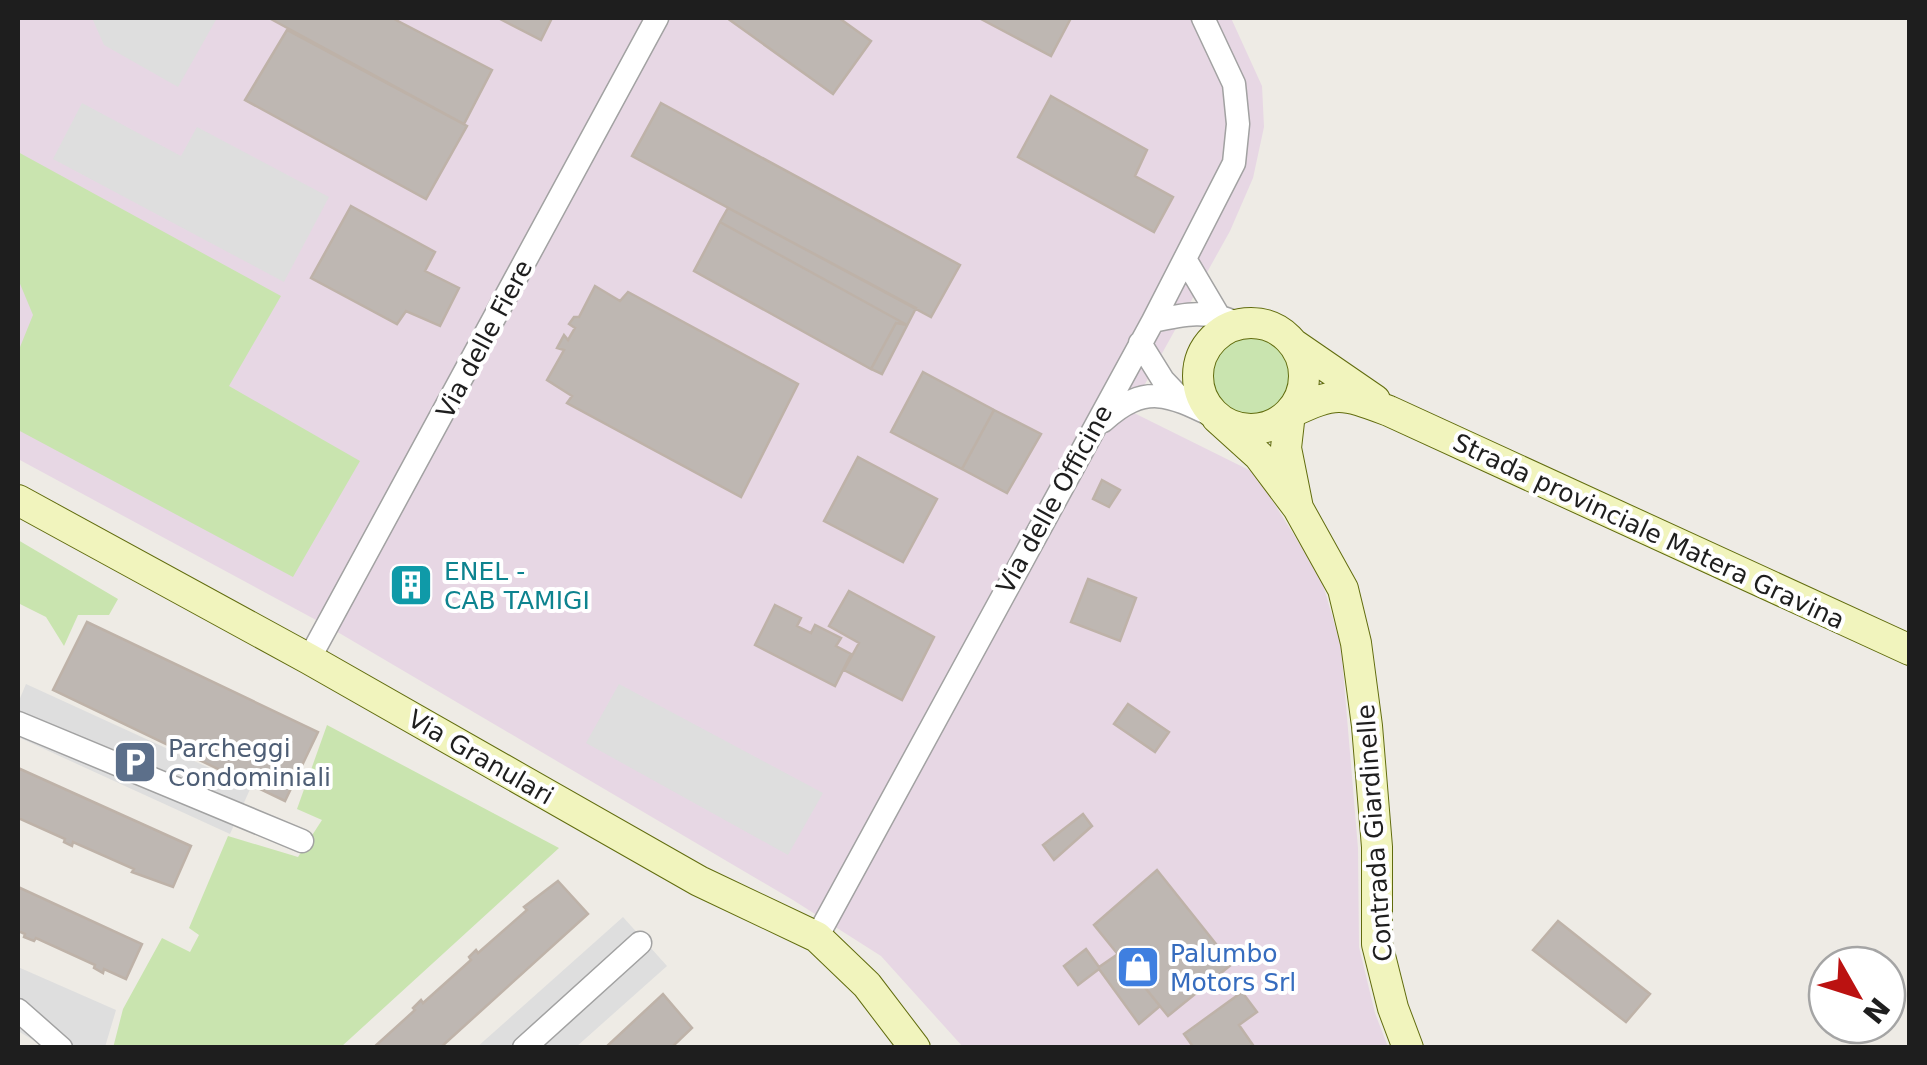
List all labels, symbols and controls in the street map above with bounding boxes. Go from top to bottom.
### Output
street label: Via delle Fiere [431,255,538,423]
street label: Via delle Officine [991,400,1118,599]
street label: Strada provinciale Matera Gravina [1448,428,1849,635]
place label: ENEL - CAB TAMIGI [444,557,590,615]
building icon: ENEL - CAB TAMIGI [388,562,434,608]
street label: Contrada Giardinelle [1351,703,1398,963]
street label: Via Granulari [403,704,559,811]
place label: Parcheggi Condominiali [168,734,331,792]
parking icon: Parcheggi Condominiali [112,739,158,785]
place label: Palumbo Motors Srl [1170,939,1296,997]
shop icon: Palumbo Motors Srl [1115,944,1161,990]
north arrow [1807,945,1907,1045]
text: N [1856,991,1896,1030]

